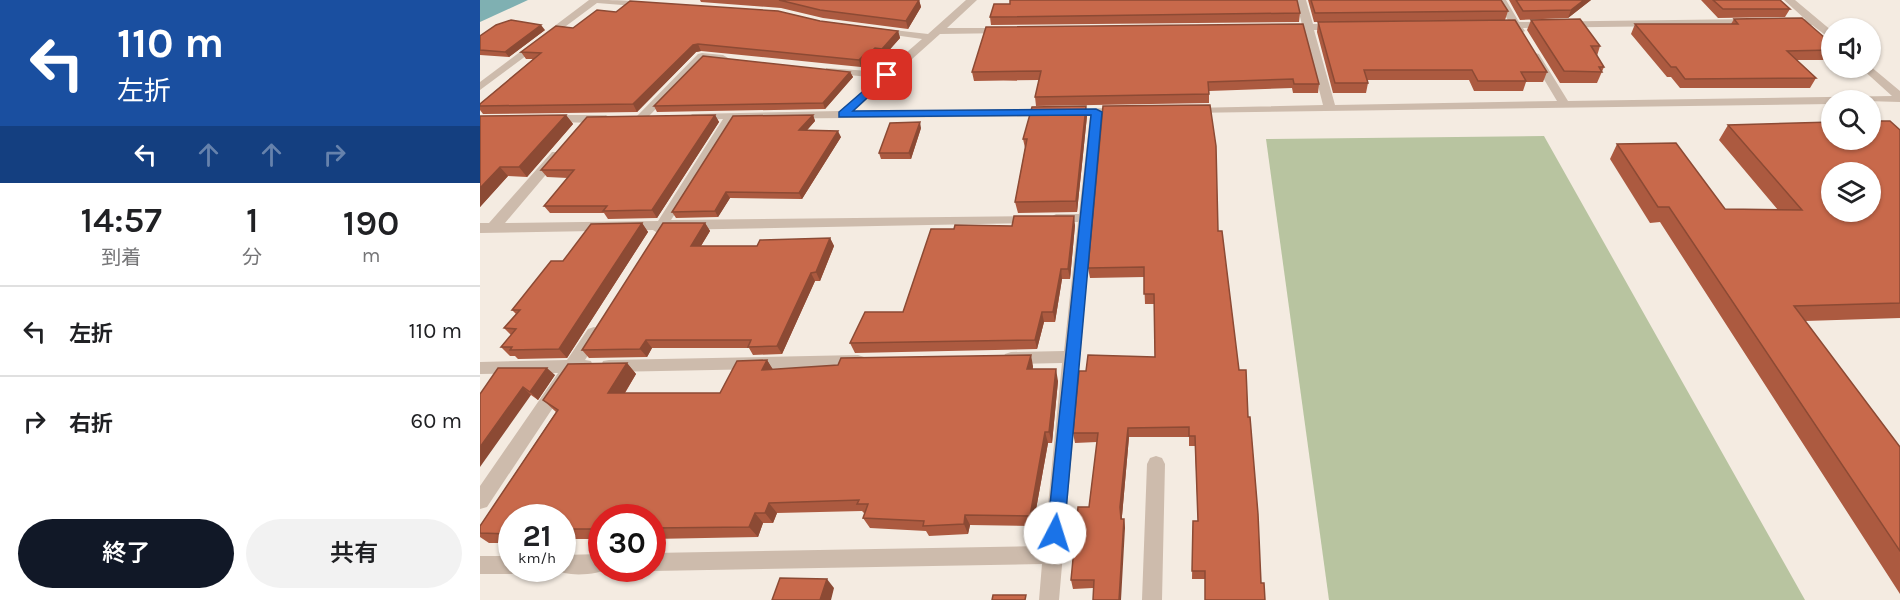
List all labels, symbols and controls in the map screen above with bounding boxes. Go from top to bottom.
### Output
text: 110 m [117,18,224,68]
map controls [1821,18,1881,222]
button: sound [1821,18,1881,78]
icon: left [18,24,96,102]
pin [861,49,912,100]
icon: arrive [870,58,903,91]
text: 左折 [117,75,171,107]
button: search [1821,90,1881,150]
icon: left [129,138,162,171]
icon: ahead [192,138,225,171]
icon: ahead [255,138,288,171]
icon: right [318,138,351,171]
button: layers [1821,162,1881,222]
text: 14:57 [80,199,162,241]
text: 1 [246,199,259,241]
text: 190 [343,202,399,244]
text: m [362,244,381,267]
text: 到着 [101,246,141,269]
text: 分 [242,246,262,269]
icon: left [18,315,51,348]
text: 110 m [409,318,462,344]
text: 左折 [69,321,113,347]
icon: right [18,405,51,438]
text: 60 m [411,408,462,434]
text: 右折 [69,411,113,437]
position arrow [1023,501,1087,565]
speed limit sign: 30 [588,504,666,582]
text: 21 [523,518,551,554]
button: 終了 [18,519,234,588]
button: 共有 [246,519,462,588]
text: km/h [518,549,556,567]

